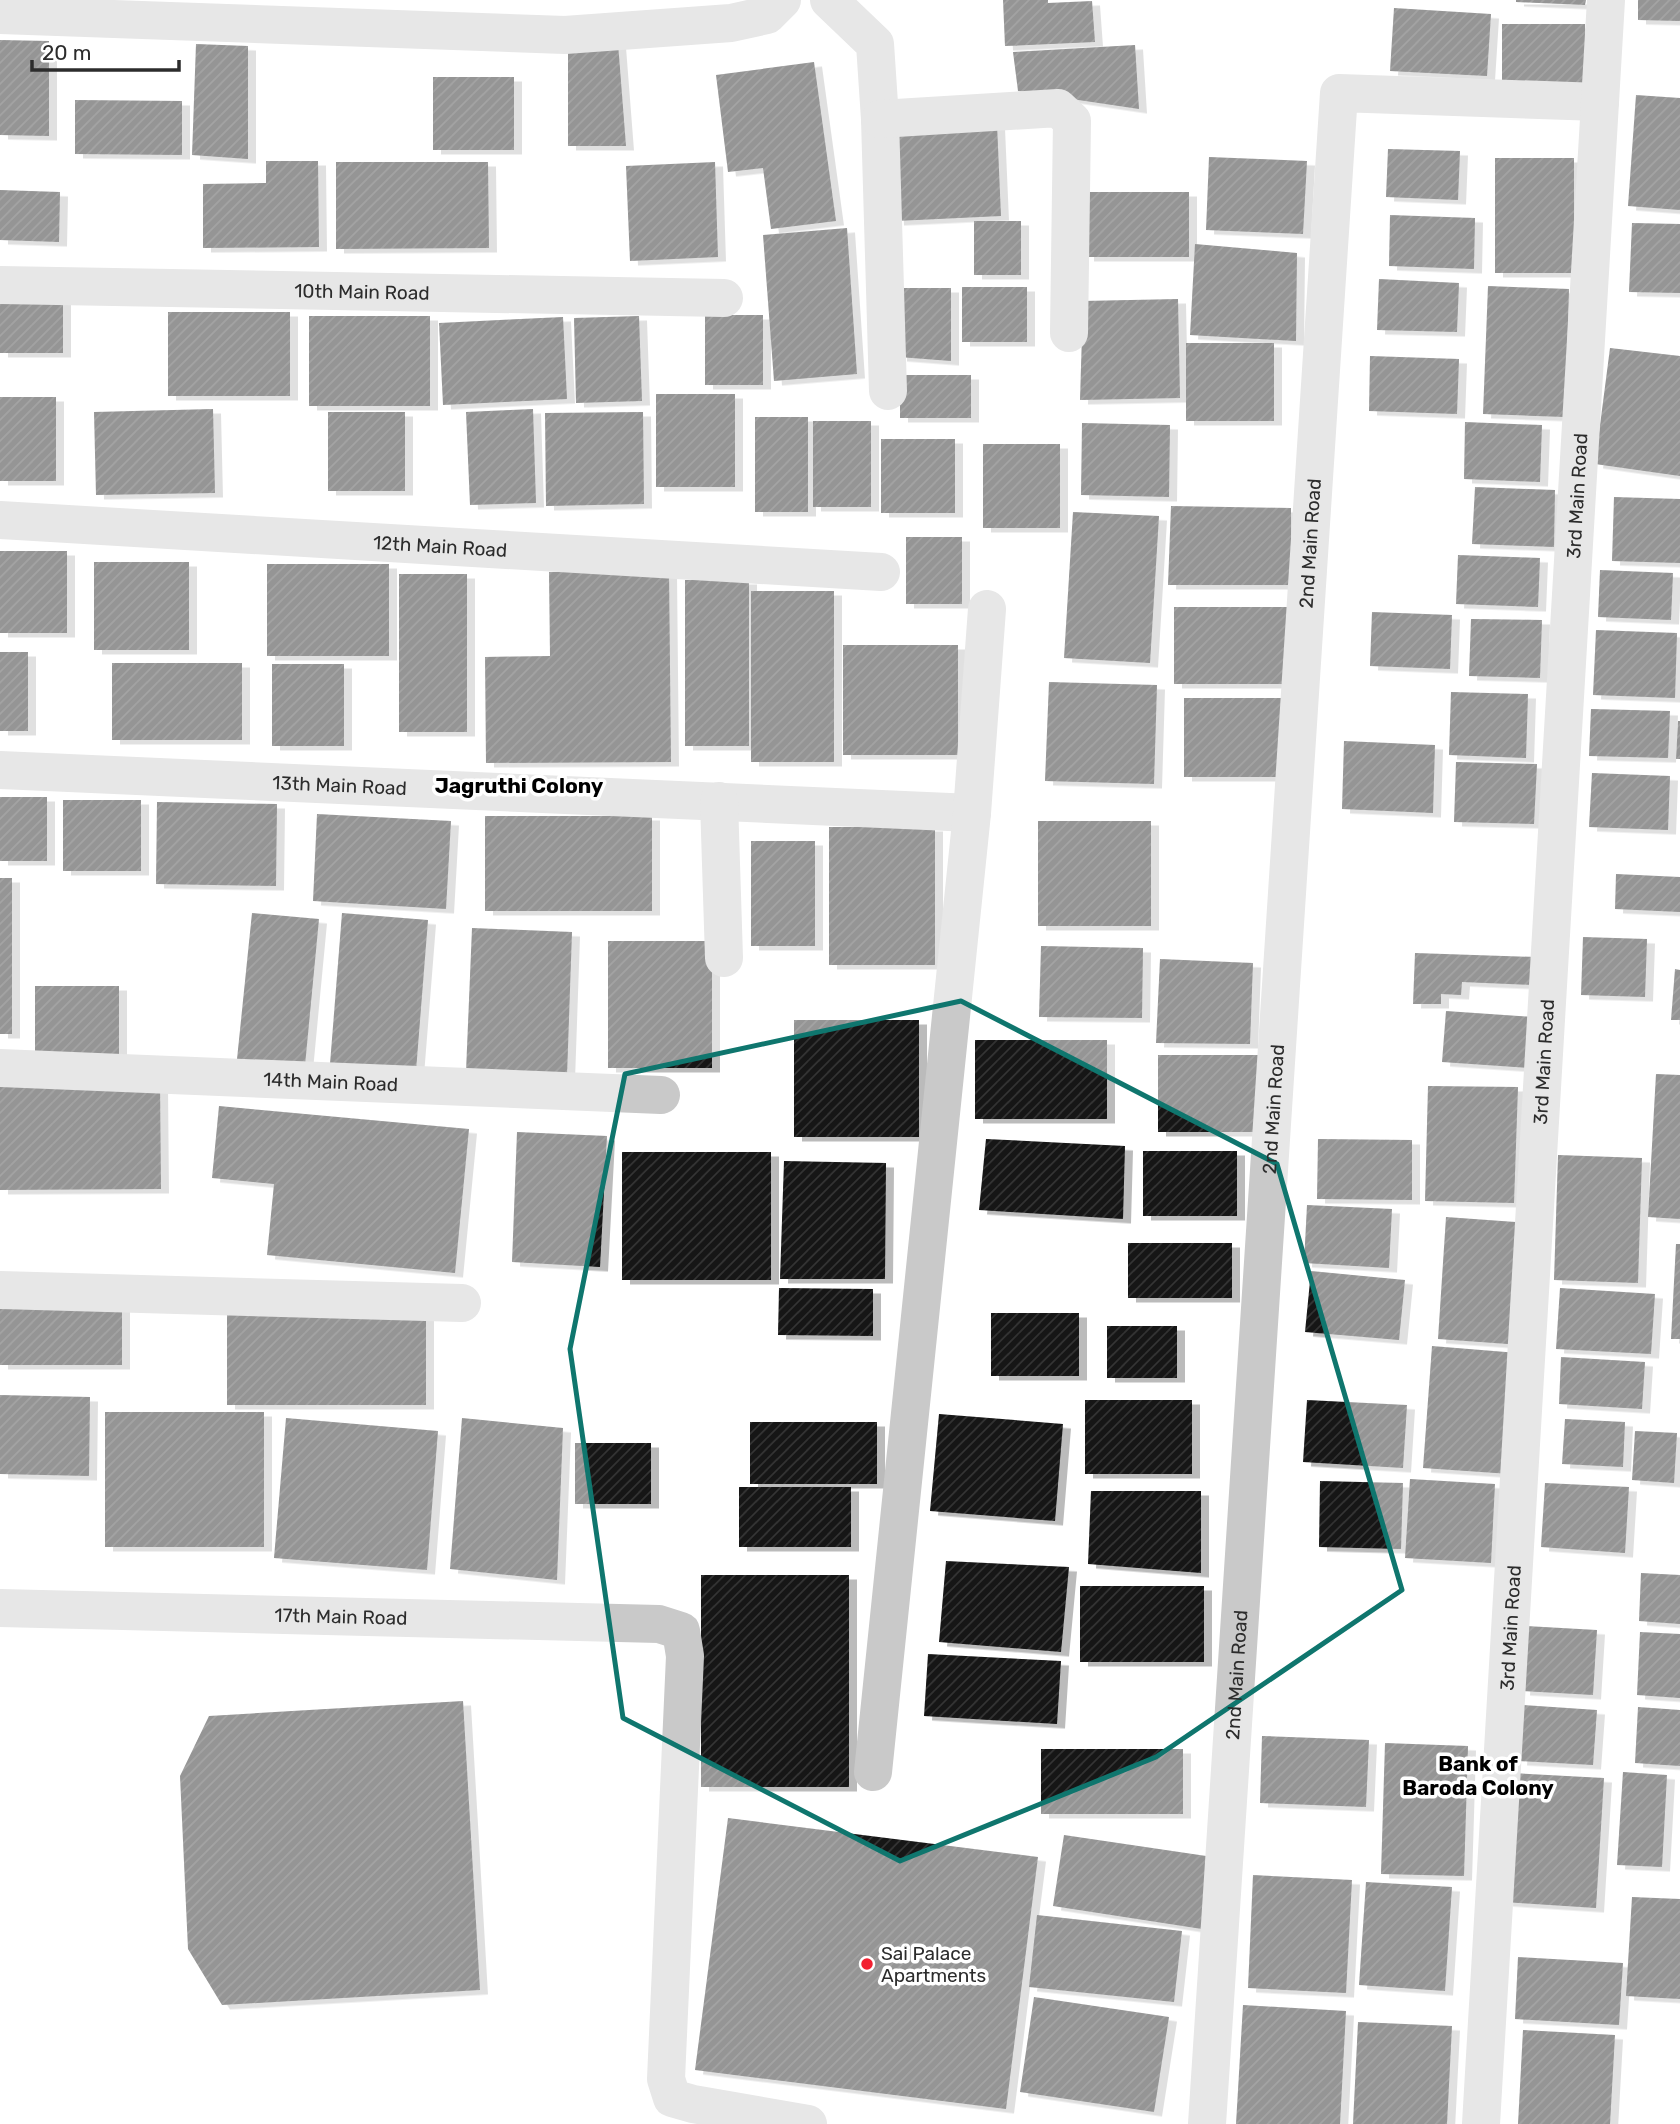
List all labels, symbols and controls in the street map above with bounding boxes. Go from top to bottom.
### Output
scale bar [32,28,178,72]
text: 20 m [42,40,91,65]
street label: 10th Main Road [294,279,430,305]
street label: 3rd Main Road [1562,432,1592,559]
street label: 2nd Main Road [1295,478,1326,609]
street label: 12th Main Road [372,531,508,562]
street label: 13th Main Road [272,771,407,800]
district label: Jagruthi Colony [435,773,604,798]
street label: 3rd Main Road [1529,998,1559,1125]
street label: 2nd Main Road [1258,1044,1289,1175]
street label: 14th Main Road [263,1068,399,1096]
street label: 3rd Main Road [1496,1564,1526,1691]
street label: 17th Main Road [274,1604,408,1630]
street label: 2nd Main Road [1221,1609,1252,1741]
district label: Bank of Baroda Colony [1402,1751,1554,1800]
place label: Sai Palace Apartments [881,1942,986,1987]
marker: Sai Palace Apartments [859,1956,875,1972]

